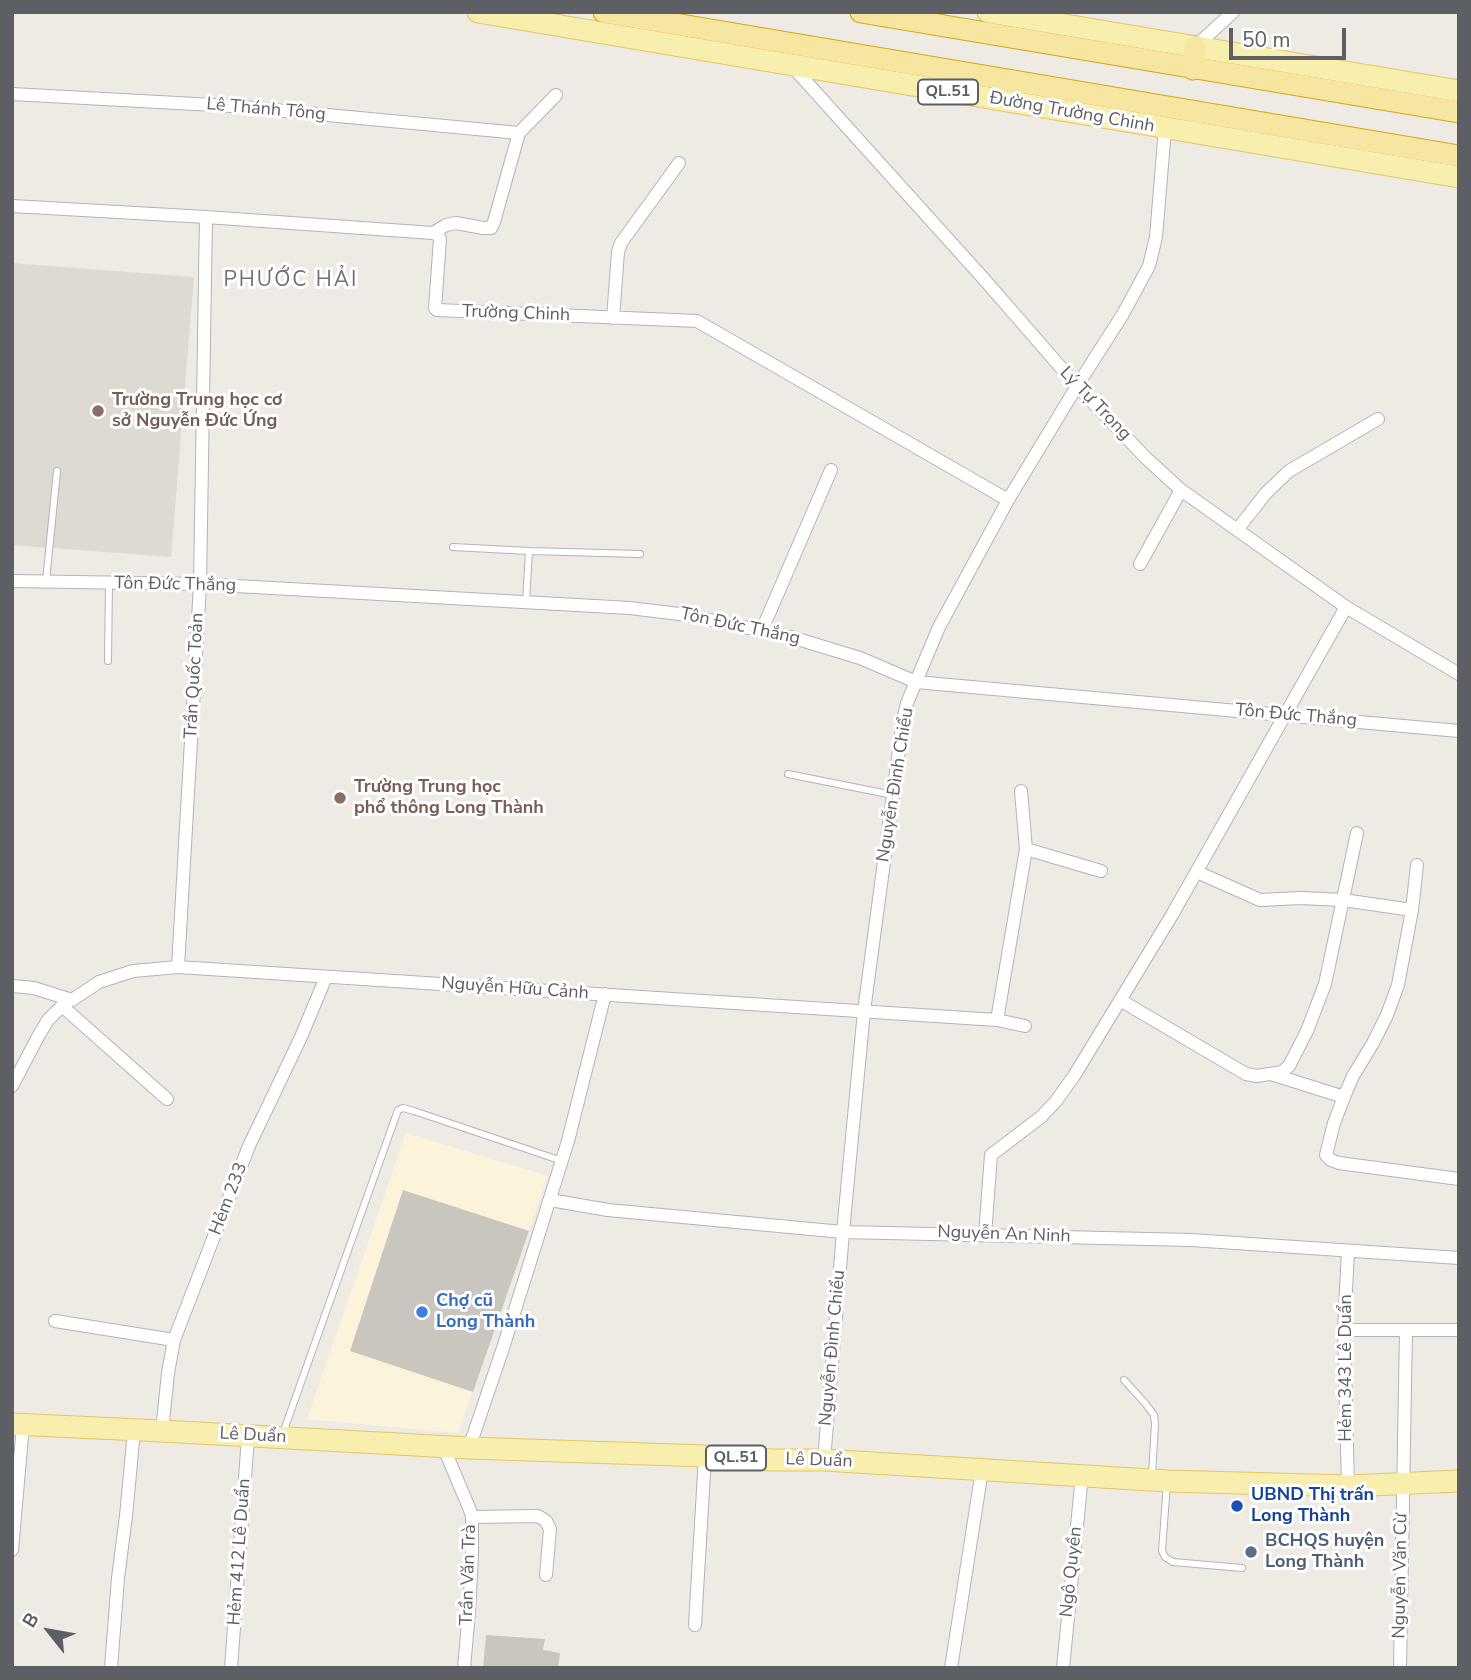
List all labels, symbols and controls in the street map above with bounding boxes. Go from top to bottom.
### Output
scale bar [1233,14,1350,58]
text: 50 m [1242,26,1291,54]
road number: QL.51 [918,80,978,104]
street label: Đường Trường Chinh [988,88,1156,138]
street label: Lê Thánh Tông [205,94,327,126]
district label: PHƯỚC HẢI [225,268,357,294]
street label: Trường Chinh [461,301,571,327]
street label: Lý Tự Trọng [1055,363,1135,445]
place label: Trường Trung học cơ sở Nguyễn Đức Ứng [112,390,282,432]
marker: Trường Trung học cơ sở Nguyễn Đức Ứng [90,403,106,419]
street label: Tôn Đức Thắng [114,573,236,597]
street label: Tôn Đức Thắng [678,604,802,650]
street label: Trần Quốc Toản [181,612,209,740]
street label: Tôn Đức Thắng [1234,700,1358,732]
street label: Nguyễn Đình Chiểu [873,706,919,864]
place label: Trường Trung học phổ thông Long Thành [354,777,544,820]
marker: Trường Trung học phổ thông Long Thành [332,790,348,806]
street label: Nguyễn Hữu Cảnh [441,973,589,1005]
street label: Hẻm 233 [205,1160,253,1238]
street label: Nguyễn An Ninh [937,1222,1071,1248]
street label: Nguyễn Đình Chiểu [815,1269,851,1427]
place label: Chợ cũ Long Thành [436,1291,535,1334]
street label: Hẻm 343 Lê Duẩn [1336,1294,1358,1442]
marker: Chợ cũ Long Thành [414,1304,430,1320]
street label: Lê Duẩn [219,1423,287,1449]
road number: QL.51 [706,1446,766,1470]
street label: Lê Duẩn [785,1449,853,1473]
street label: Hẻm 412 Lê Duẩn [224,1478,256,1626]
place label: UBND Thị trấn Long Thành [1251,1485,1374,1528]
marker: UBND Thị trấn Long Thành [1229,1498,1245,1514]
street label: Nguyễn Văn Cừ [1389,1513,1413,1639]
street label: Trần Văn Trà [456,1524,482,1626]
street label: Ngô Quyền [1056,1525,1088,1619]
place label: BCHQS huyện Long Thành [1265,1531,1384,1574]
marker: BCHQS huyện Long Thành [1243,1544,1259,1560]
north arrow [14,1596,84,1666]
text: B [16,1608,46,1632]

